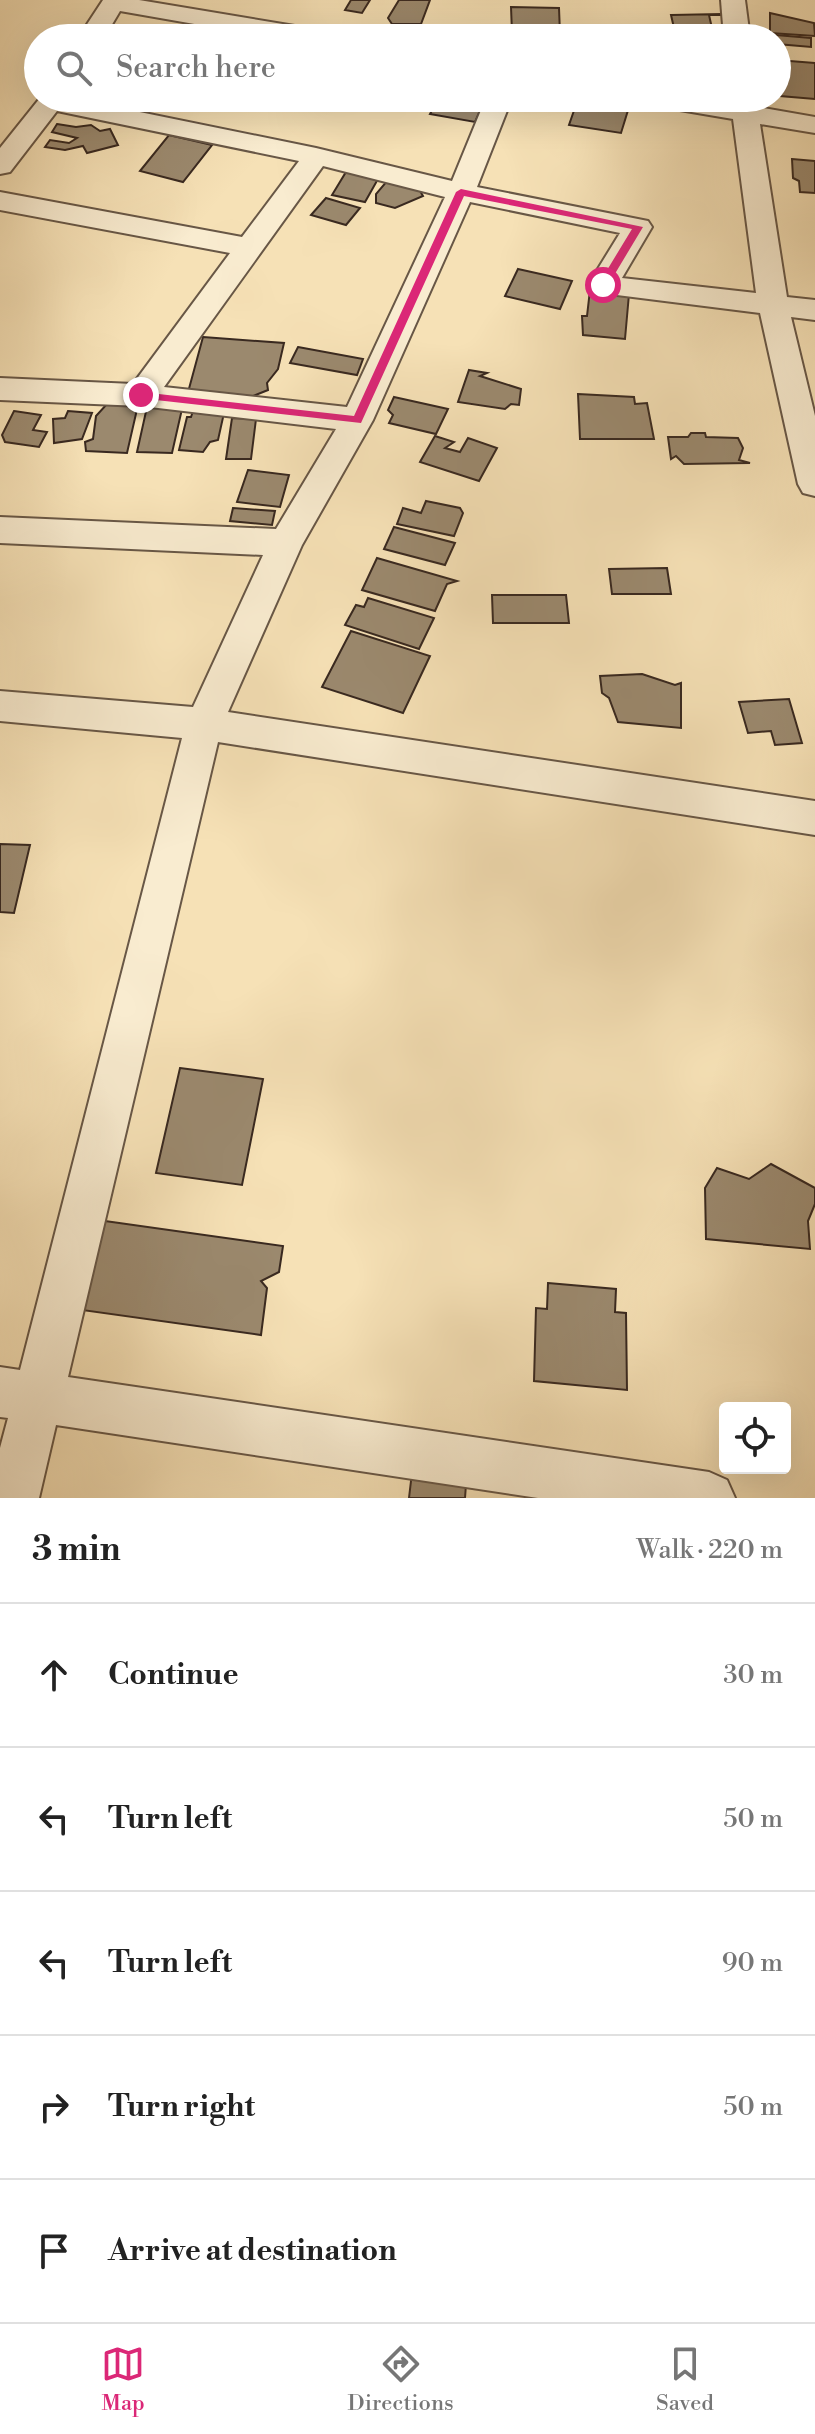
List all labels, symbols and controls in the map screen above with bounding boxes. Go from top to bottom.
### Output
search box [24,24,791,112]
icon: search [52,46,96,90]
text: Search here [116,49,276,87]
route start [585,267,621,303]
route end [123,377,159,413]
map controls [719,1402,791,1474]
button: locate [719,1402,791,1474]
text: 3 min [32,1529,121,1571]
text: Walk · 220 m [637,1534,783,1566]
icon: ahead [32,1653,76,1697]
text: Continue [108,1656,239,1694]
text: 30 m [723,1659,783,1691]
icon: left [32,1797,76,1841]
text: Turn left [108,1800,232,1838]
text: 50 m [723,1803,783,1835]
icon: left [32,1941,76,1985]
text: Turn left [108,1944,232,1982]
text: 90 m [722,1947,783,1979]
icon: right [32,2085,76,2129]
text: Turn right [108,2088,255,2126]
text: 50 m [723,2091,783,2123]
icon: arrive [32,2229,76,2273]
text: Arrive at destination [108,2232,397,2270]
tab: Map [101,2342,145,2417]
tab: Directions [348,2342,454,2417]
tab: Saved [656,2342,714,2417]

